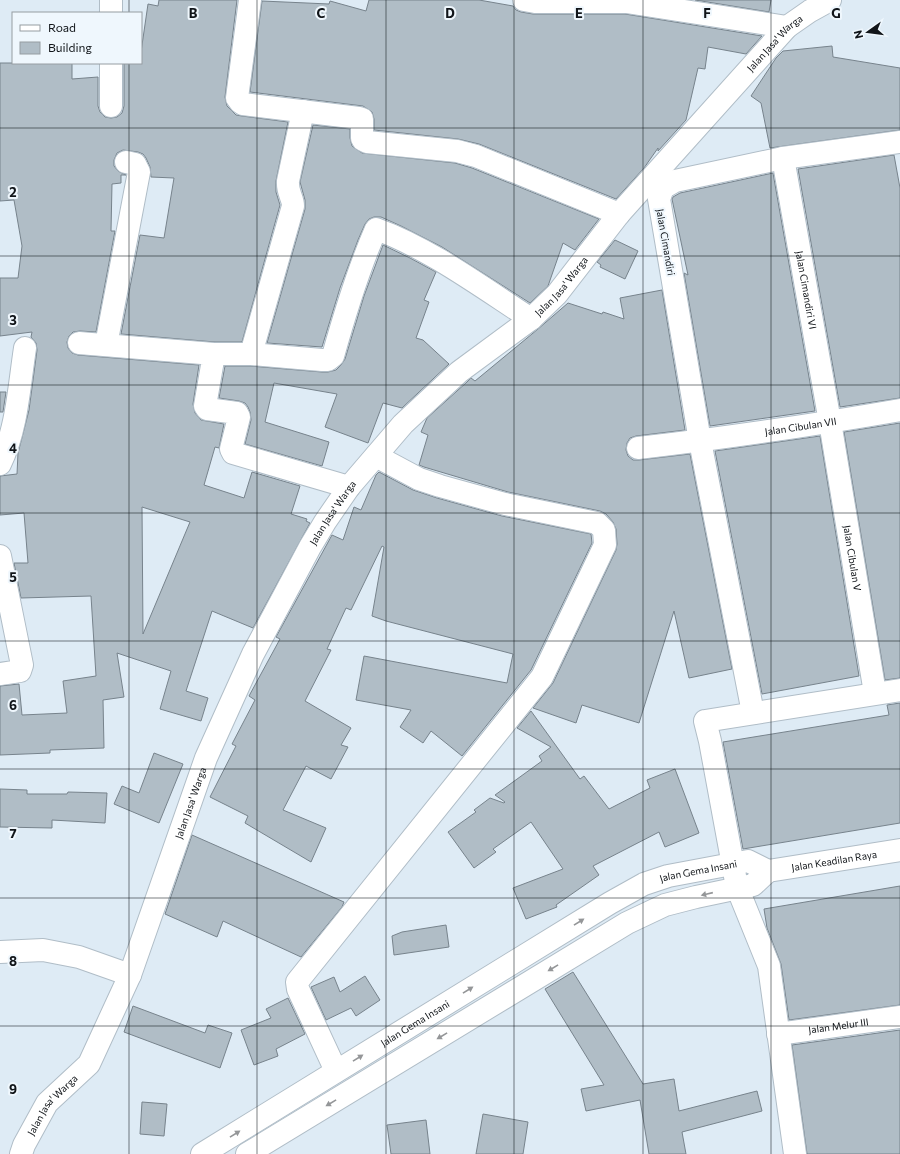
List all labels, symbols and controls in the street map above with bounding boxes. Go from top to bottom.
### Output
text: B [189,5,198,21]
text: C [317,5,326,21]
text: D [445,5,455,21]
text: E [575,5,583,21]
text: F [703,5,711,21]
text: G [831,5,841,21]
legend [12,12,142,64]
street label: Jalan Jasa' Warga [744,12,805,74]
north arrow [848,12,888,52]
text: Road [48,20,76,34]
text: N [851,29,865,40]
text: Building [48,40,92,54]
text: 2 [9,184,17,200]
street label: Jalan Cimandiri [654,208,678,276]
street label: Jalan Cimandiri VI [794,250,819,330]
street label: Jalan Jasa' Warga [532,254,590,318]
text: 3 [9,312,17,328]
street label: Jalan Cibulan VII [764,415,837,437]
text: 4 [9,440,17,456]
street label: Jalan Jasa' Warga [307,478,358,547]
street label: Jalan Cibulan V [841,524,864,592]
text: 5 [9,569,17,585]
text: 6 [9,697,17,713]
street label: Jalan Jasa' Warga [172,766,208,840]
text: 7 [9,825,17,841]
street label: Jalan Keadilan Raya [791,848,878,873]
street label: Jalan Gema Insani [658,857,738,884]
one-way arrow [701,892,713,898]
one-way arrow [573,918,585,925]
text: 8 [9,953,17,969]
one-way arrow [548,964,558,972]
one-way arrow [462,986,474,993]
street label: Jalan Gema Insani [378,997,452,1049]
street label: Jalan Melur III [807,1015,869,1036]
one-way arrow [436,1032,448,1039]
one-way arrow [353,1054,363,1062]
street label: Jalan Jasa' Warga [25,1072,80,1137]
text: 9 [9,1081,17,1097]
one-way arrow [326,1099,336,1107]
one-way arrow [229,1130,241,1137]

